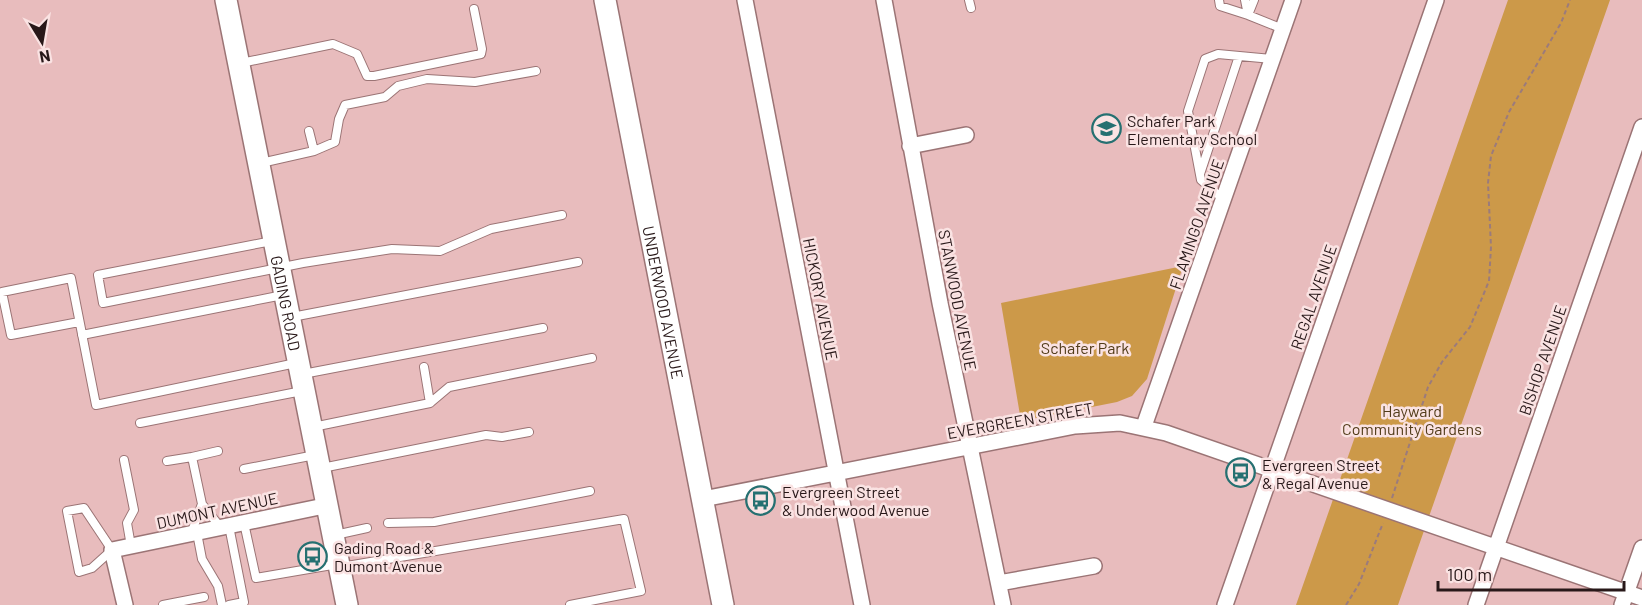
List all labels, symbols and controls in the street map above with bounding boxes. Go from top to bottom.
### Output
north arrow [12,12,72,72]
text: N [38,47,52,68]
place label: Schafer Park Elementary School [1127,111,1257,148]
school or university icon: Schafer Park Elementary School [1090,113,1122,145]
street label: FLAMINGO AVENUE [1165,156,1227,292]
street label: UNDERWOOD AVENUE [640,224,688,381]
street label: STANWOOD AVENUE [935,228,981,372]
street label: HICKORY AVENUE [800,236,842,362]
street label: REGAL AVENUE [1286,242,1340,352]
street label: GADING ROAD [268,254,305,352]
street label: BISHOP AVENUE [1514,302,1570,418]
park label: Schafer Park [1041,338,1129,357]
street label: EVERGREEN STREET [946,398,1094,442]
park label: Hayward Community Gardens [1342,401,1482,438]
place label: Evergreen Street & Regal Avenue [1262,455,1380,492]
bus stop icon: Evergreen Street & Regal Avenue [1225,457,1257,489]
place label: Evergreen Street & Underwood Avenue [782,482,930,519]
bus stop icon: Evergreen Street & Underwood Avenue [745,484,777,516]
street label: DUMONT AVENUE [155,488,279,532]
place label: Gading Road & Dumont Avenue [334,538,443,575]
bus stop icon: Gading Road & Dumont Avenue [297,540,329,572]
scale bar [1438,554,1624,592]
text: 100 m [1447,563,1492,585]

